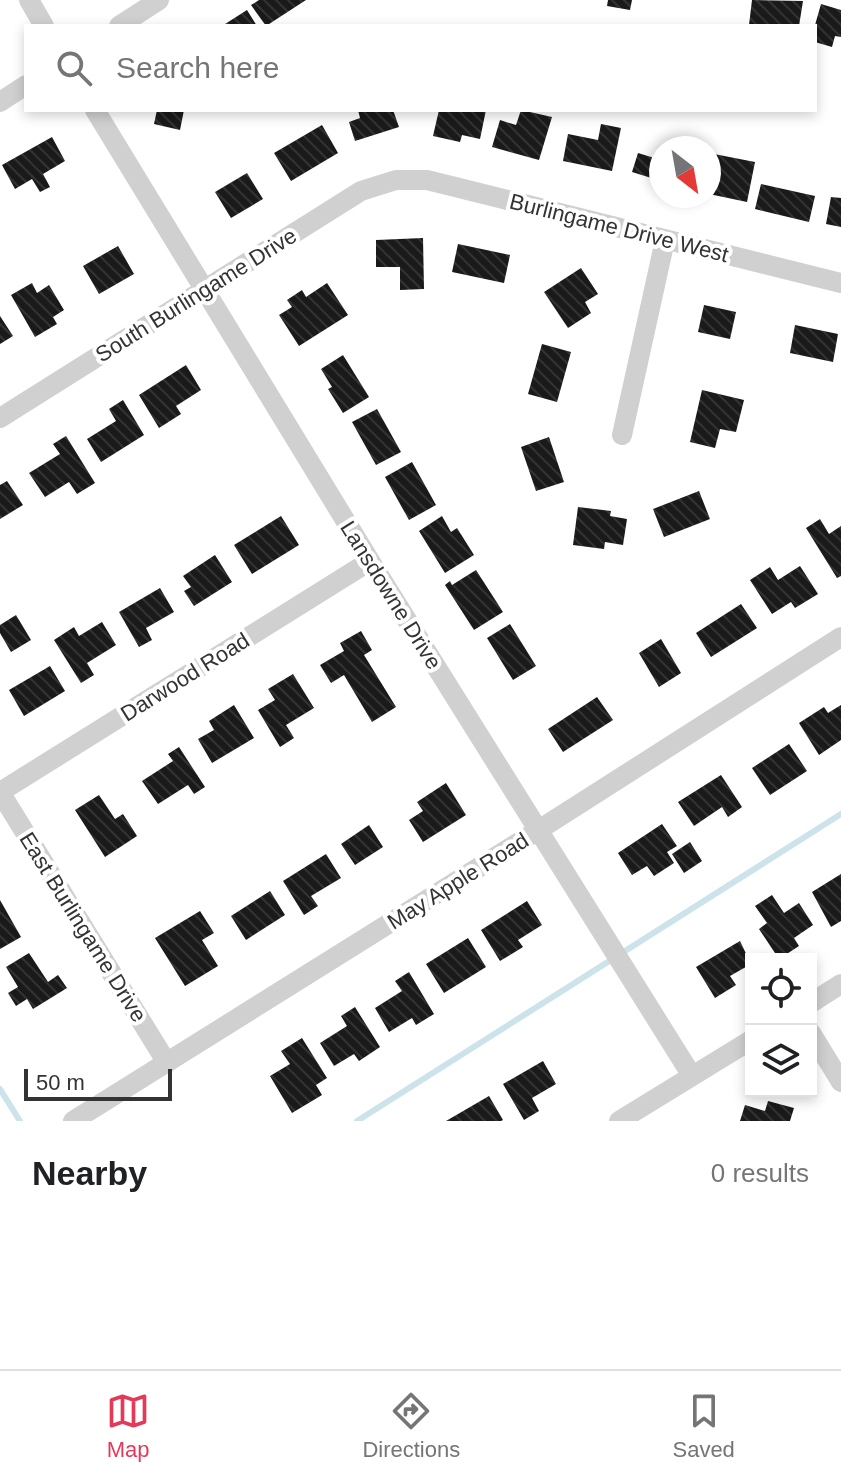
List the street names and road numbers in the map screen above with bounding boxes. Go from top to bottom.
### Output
street label: Burlingame Drive West [507,189,731,267]
street label: South Burlingame Drive [91,223,301,367]
street label: Lansdowne Drive [335,516,447,674]
street label: Darwood Road [116,628,254,726]
street label: East Burlingame Drive [14,828,152,1026]
street label: May Apple Road [383,828,533,934]

